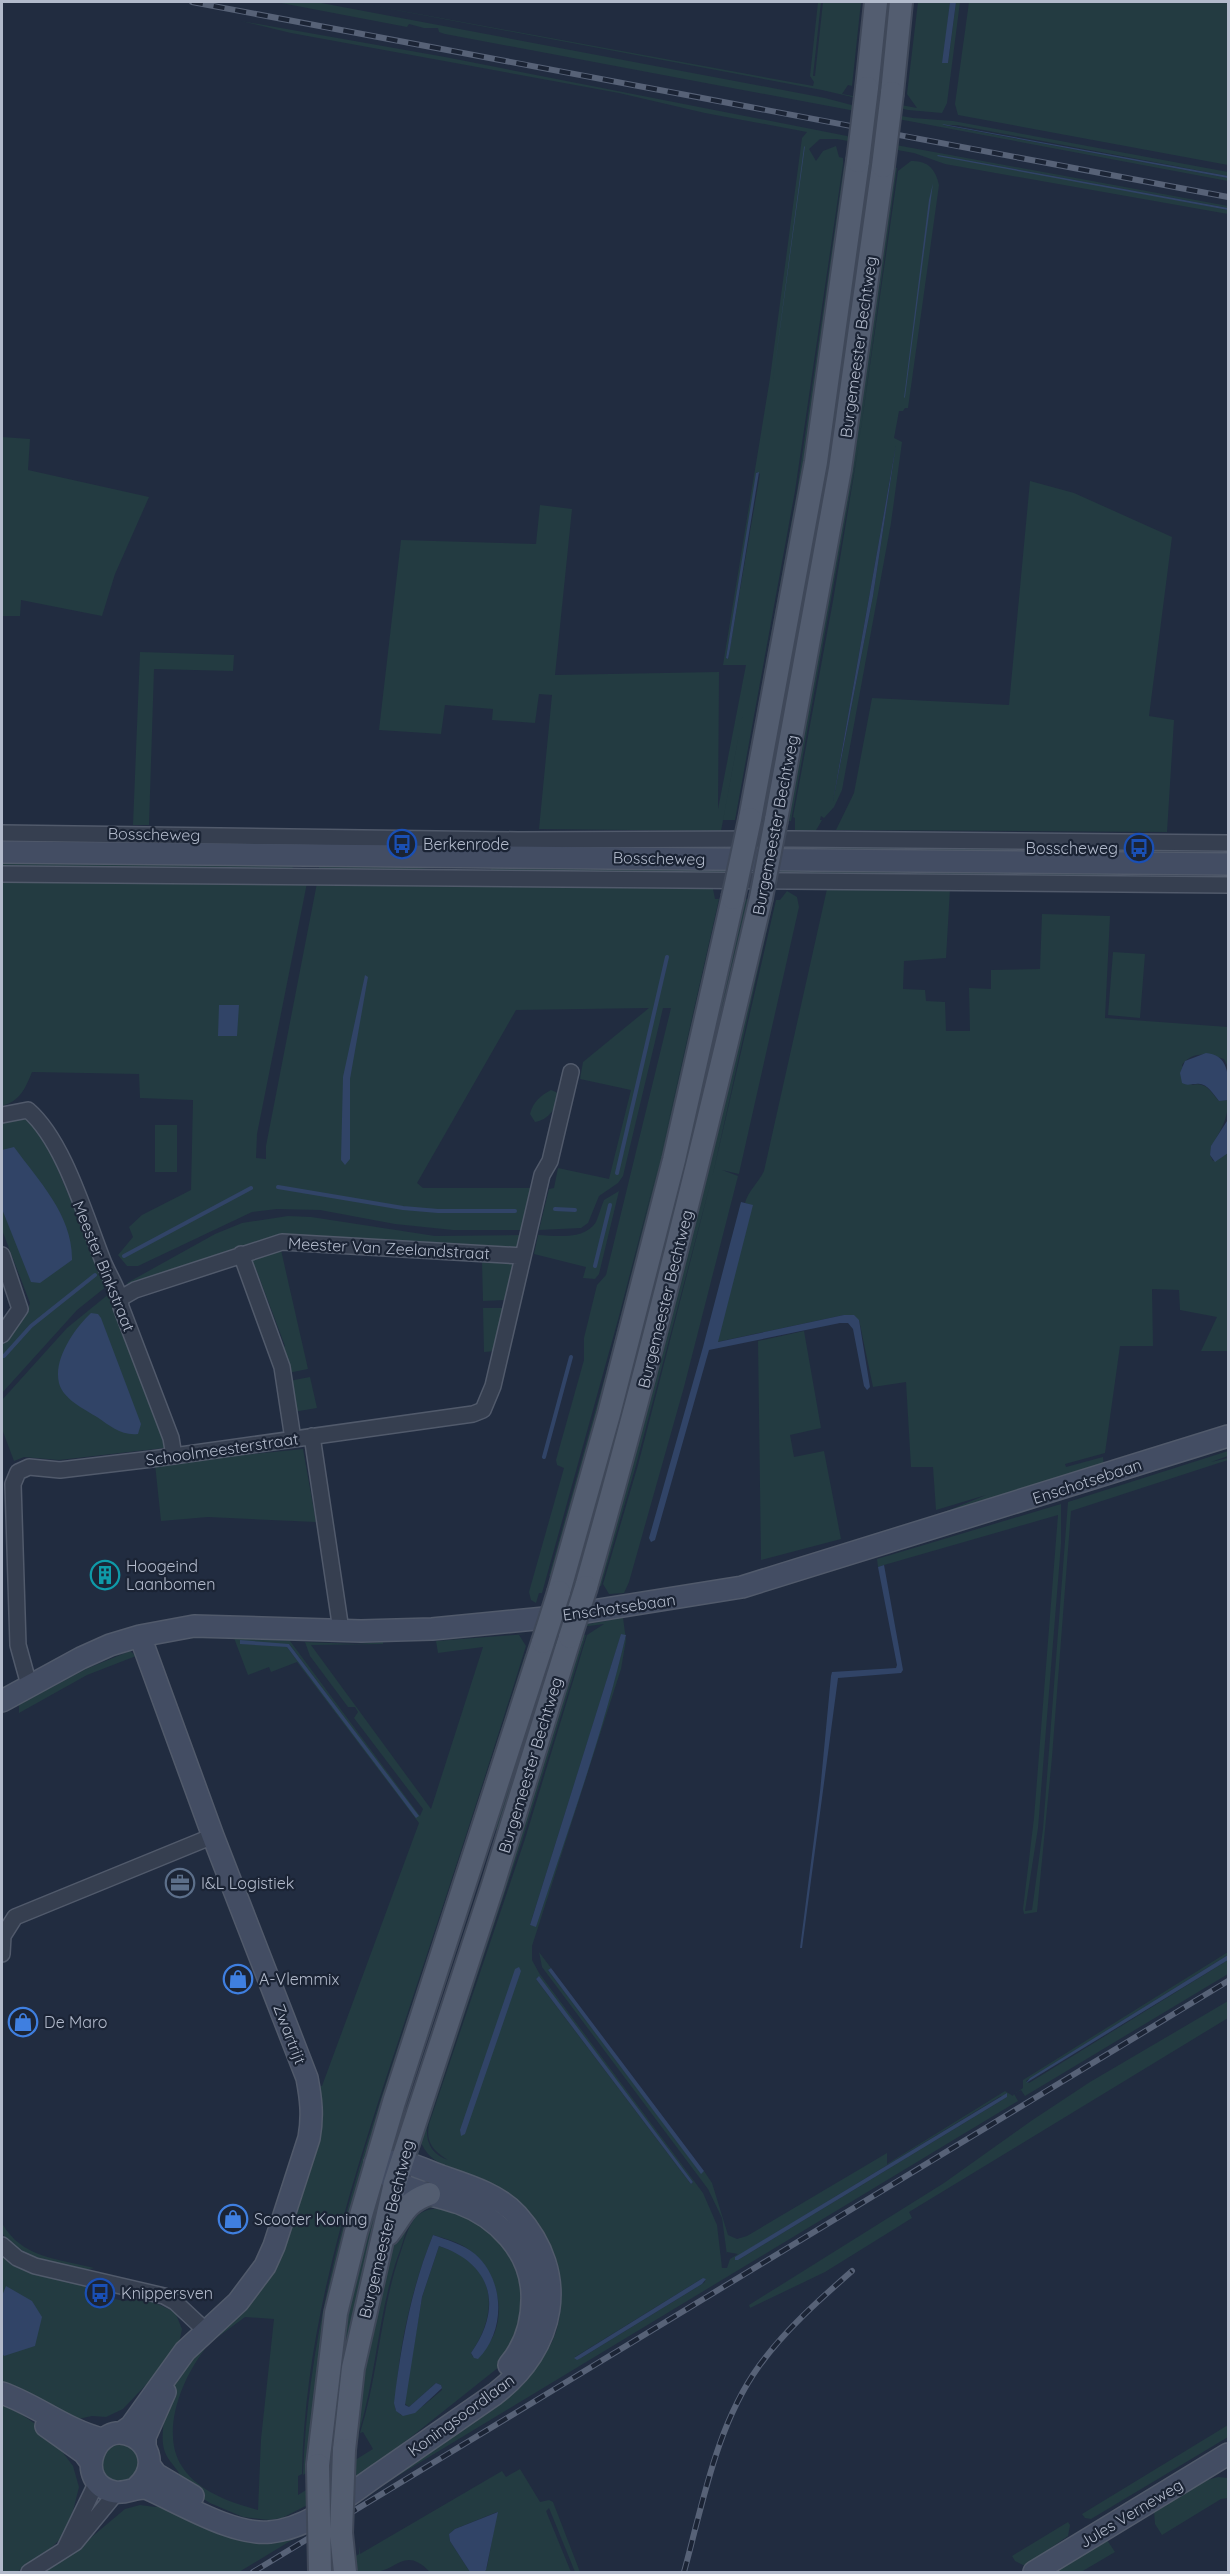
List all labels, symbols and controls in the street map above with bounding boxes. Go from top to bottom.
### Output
street label: Burgemeester Bechtweg [835,255,881,439]
street label: Burgemeester Bechtweg [748,733,802,917]
street label: Bosscheweg [108,823,200,845]
bus stop icon: Berkenrode [386,828,418,860]
bus stop icon: Bosscheweg [1123,832,1155,864]
place label: Berkenrode [423,834,509,854]
place label: Bosscheweg [1026,838,1118,858]
street label: Bosscheweg [613,847,705,869]
street label: Meester Binkstraat [69,1198,139,1334]
street label: Burgemeester Bechtweg [633,1208,697,1390]
street label: Meester Van Zeelandstraat [288,1233,490,1263]
street label: Schoolmeesterstraat [144,1428,300,1470]
street label: Enschotsebaan [1030,1454,1144,1508]
place label: Hoogeind Laanbomen [126,1556,216,1594]
building icon: Hoogeind Laanbomen [89,1559,121,1591]
street label: Enschotsebaan [561,1589,677,1625]
street label: Burgemeester Bechtweg [494,1675,566,1855]
office icon: I&L Logistiek [164,1867,196,1899]
place label: I&L Logistiek [201,1873,294,1893]
shop icon: A-Vlemmix [222,1963,254,1995]
place label: A-Vlemmix [259,1969,339,1989]
street label: Zwartrijt [269,2001,311,2067]
shop icon: De Maro [7,2006,39,2038]
place label: De Maro [44,2012,107,2032]
street label: Burgemeester Bechtweg [354,2138,418,2320]
shop icon: Scooter Koning [217,2203,249,2235]
place label: Scooter Koning [254,2209,368,2229]
bus stop icon: Knippersven [84,2277,116,2309]
place label: Knippersven [121,2283,213,2303]
street label: Koningsoordlaan [404,2370,518,2460]
street label: Jules Verneweg [1076,2474,1186,2552]

